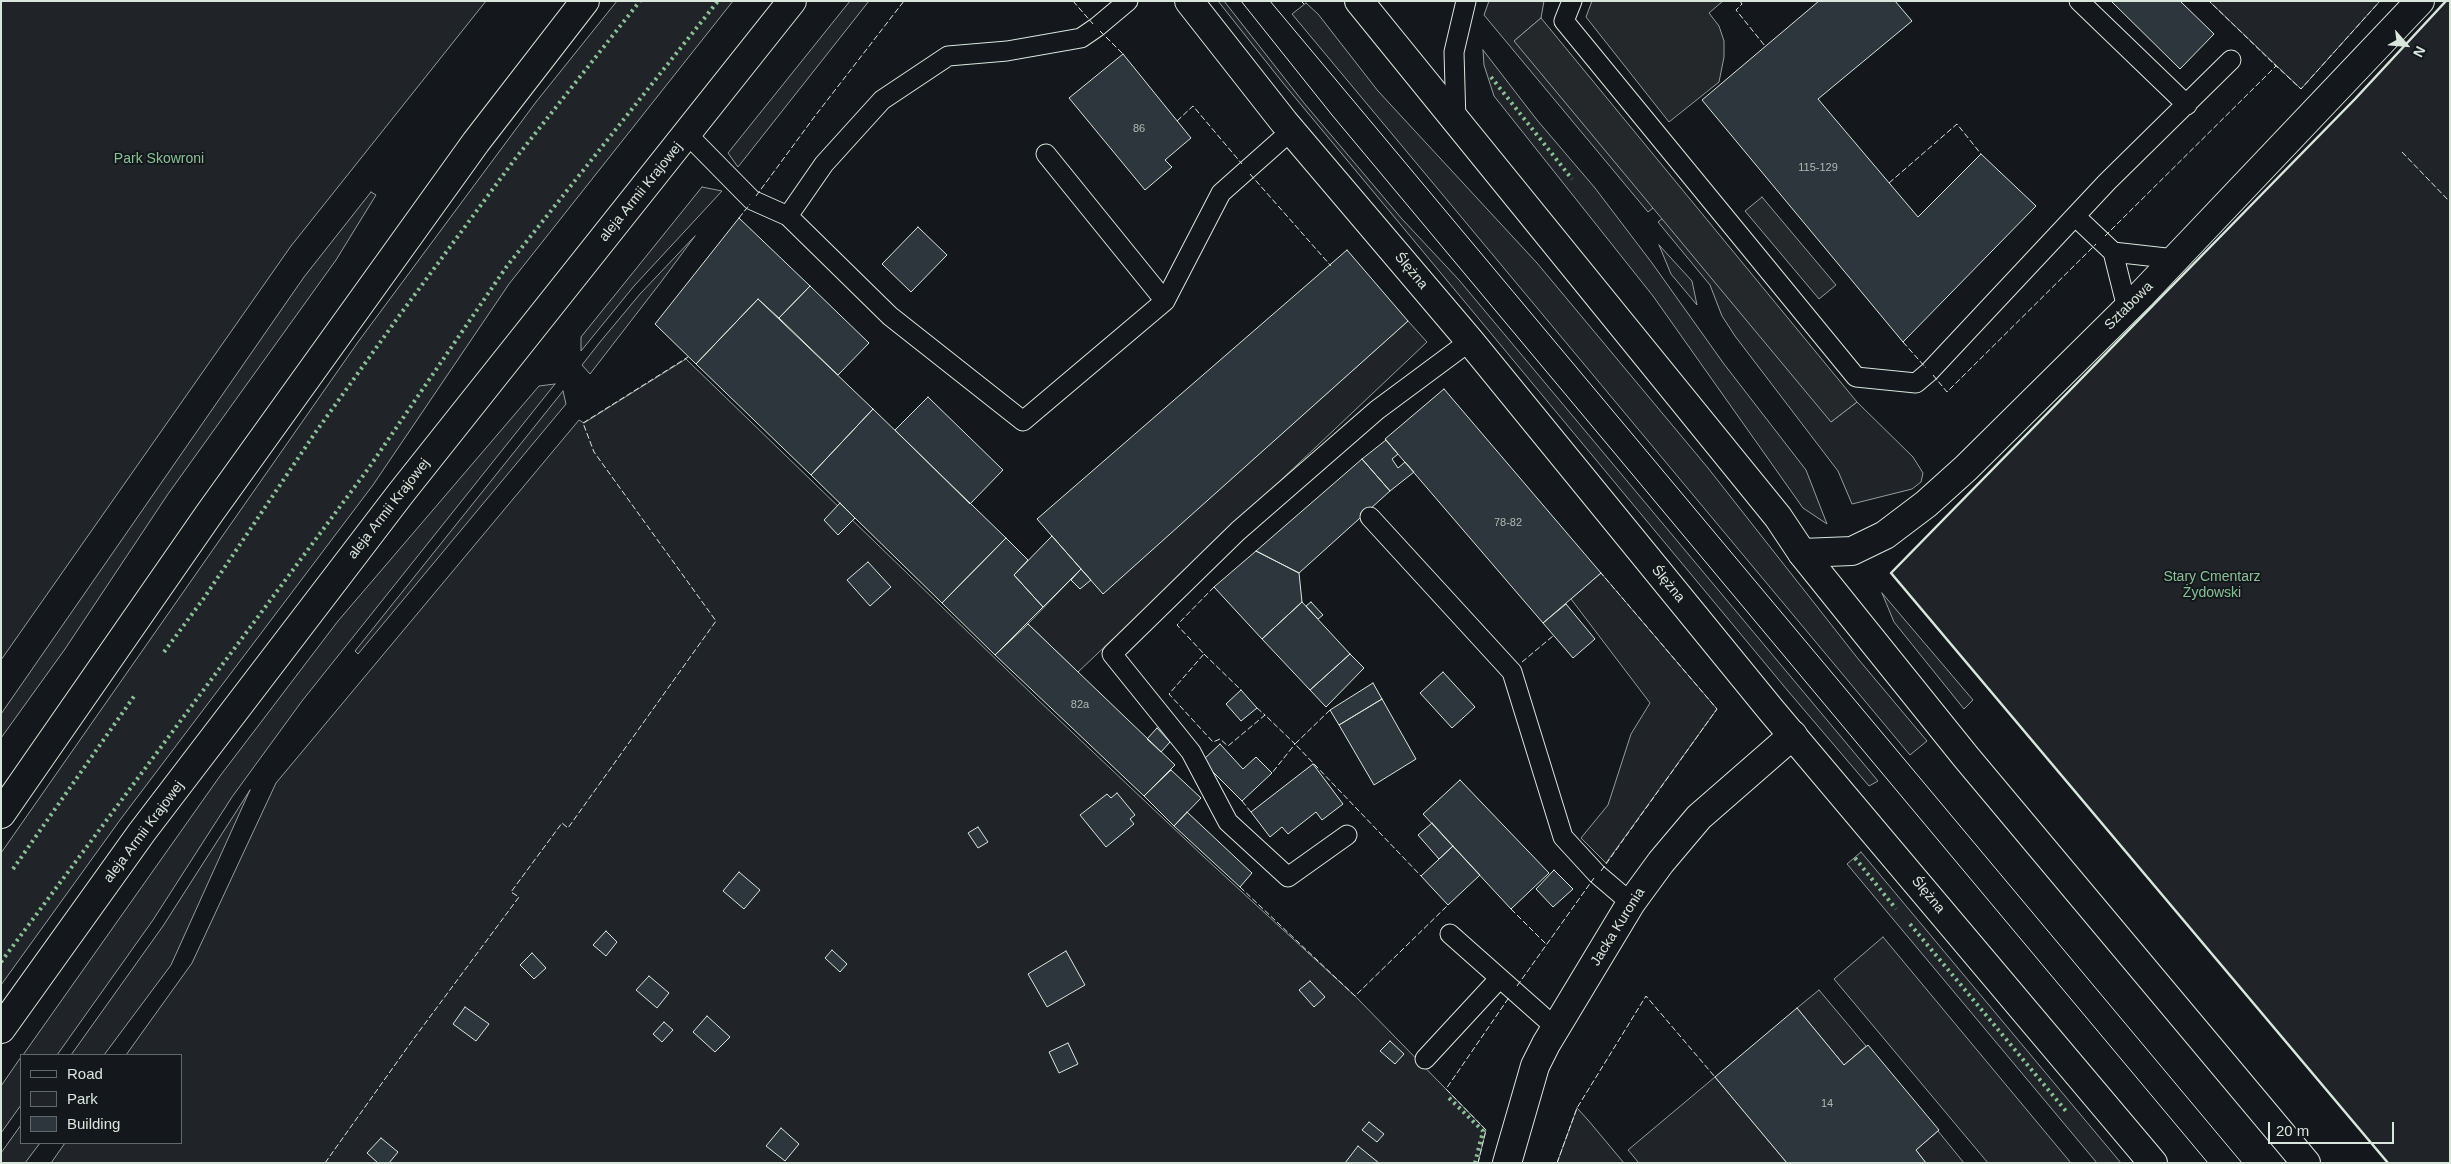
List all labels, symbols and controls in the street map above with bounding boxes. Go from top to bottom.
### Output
north arrow [2381,20,2431,70]
text: N [2410,44,2429,60]
house number: 86 [1133,122,1145,136]
street label: aleja Armii Krajowej [596,139,686,245]
park label: Park Skowroni [114,151,204,167]
house number: 115-129 [1798,161,1838,175]
street label: Ślężna [1391,249,1431,293]
street label: Sztabowa [2101,278,2157,334]
street label: aleja Armii Krajowej [345,455,433,563]
house number: 78-82 [1494,516,1522,530]
street label: Ślężna [1648,562,1688,606]
park label: Stary Cmentarz Żydowski [2163,569,2261,602]
house number: 82a [1071,698,1089,712]
street label: aleja Armii Krajowej [100,778,188,886]
street label: Ślężna [1908,873,1948,917]
street label: Jacka Kuronia [1587,885,1649,969]
legend [20,1054,182,1144]
text: Road [67,1065,103,1082]
text: Park [67,1090,98,1107]
house number: 14 [1821,1097,1833,1111]
scale bar [2271,1112,2397,1144]
text: Building [67,1115,120,1132]
text: 20 m [2276,1122,2309,1139]

